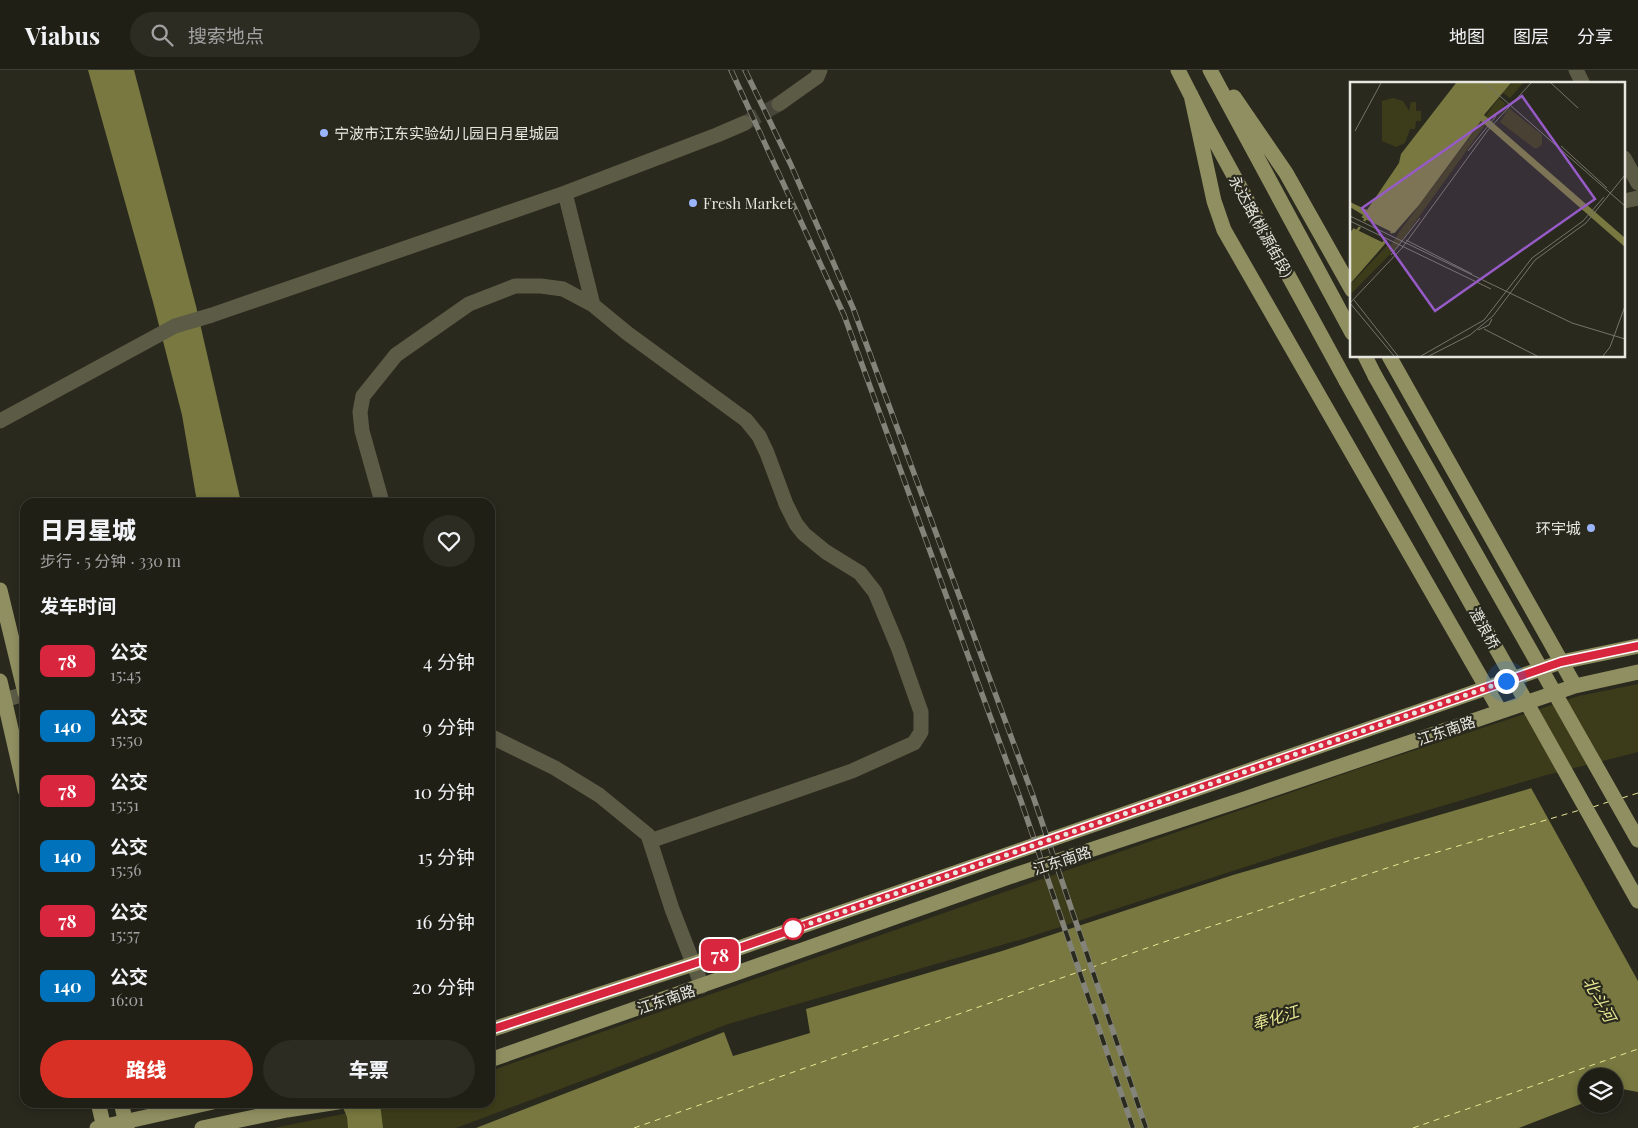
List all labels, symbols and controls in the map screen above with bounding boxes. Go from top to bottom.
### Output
search box [130,12,480,57]
text: Viabus [25,19,100,51]
icon: search [148,21,176,49]
text: 搜索地点 [188,22,264,48]
text: 地图 [1449,24,1485,48]
text: 图层 [1513,24,1549,48]
text: 分享 [1577,24,1613,48]
inset map [1350,82,1626,358]
place label: 宁波市江东实验幼儿园日月星城园 [334,123,559,143]
marker: 宁波市江东实验幼儿园日月星城园 [318,127,330,139]
street label: 永达路(桃源街段) [1225,171,1297,281]
place label: Fresh Market [703,193,793,213]
marker: Fresh Market [687,197,699,209]
text: 日月星城 [40,513,136,545]
button: heart [423,515,475,567]
place label: 环宇城 [1536,518,1581,538]
marker: 环宇城 [1585,522,1597,534]
text: 步行 · 5 分钟 · 330 m [40,550,181,571]
text: 发车时间 [40,592,116,618]
street label: 澄浪桥 [1465,603,1505,653]
text: 公交 [110,638,148,664]
text: 4 分钟 [423,648,475,674]
text: 78 [58,649,77,673]
text: 15:45 [110,664,141,685]
your location [1494,669,1519,694]
text: 公交 [110,703,148,729]
street label: 江东南路 [1414,711,1478,749]
text: 9 分钟 [423,713,475,739]
text: 140 [53,714,82,738]
text: 15:50 [110,729,143,750]
text: 公交 [110,768,148,794]
text: 10 分钟 [414,778,475,804]
text: 78 [58,779,77,803]
text: 15:51 [110,794,139,815]
text: 公交 [110,833,148,859]
street label: 江东南路 [1030,841,1094,879]
text: 15 分钟 [418,843,475,869]
text: 140 [53,844,82,868]
text: 15:56 [110,859,142,880]
text: 公交 [110,898,148,924]
text: 16 分钟 [415,908,475,934]
text: 78 [58,909,77,933]
unlabelled marker [782,918,804,940]
text: 15:57 [110,924,140,945]
line badge: 78 [698,939,742,971]
text: 78 [711,943,729,967]
text: 公交 [110,963,148,989]
text: 20 分钟 [412,973,475,999]
water label: 北斗河 [1579,973,1622,1028]
text: 140 [53,974,82,998]
street label: 江东南路 [634,980,698,1018]
text: 16:01 [110,989,144,1010]
water label: 奉化江 [1249,999,1303,1034]
button: 路线 [40,1040,253,1098]
button: 车票 [263,1040,475,1098]
map controls [1578,1068,1623,1113]
button: layers [1578,1068,1623,1113]

